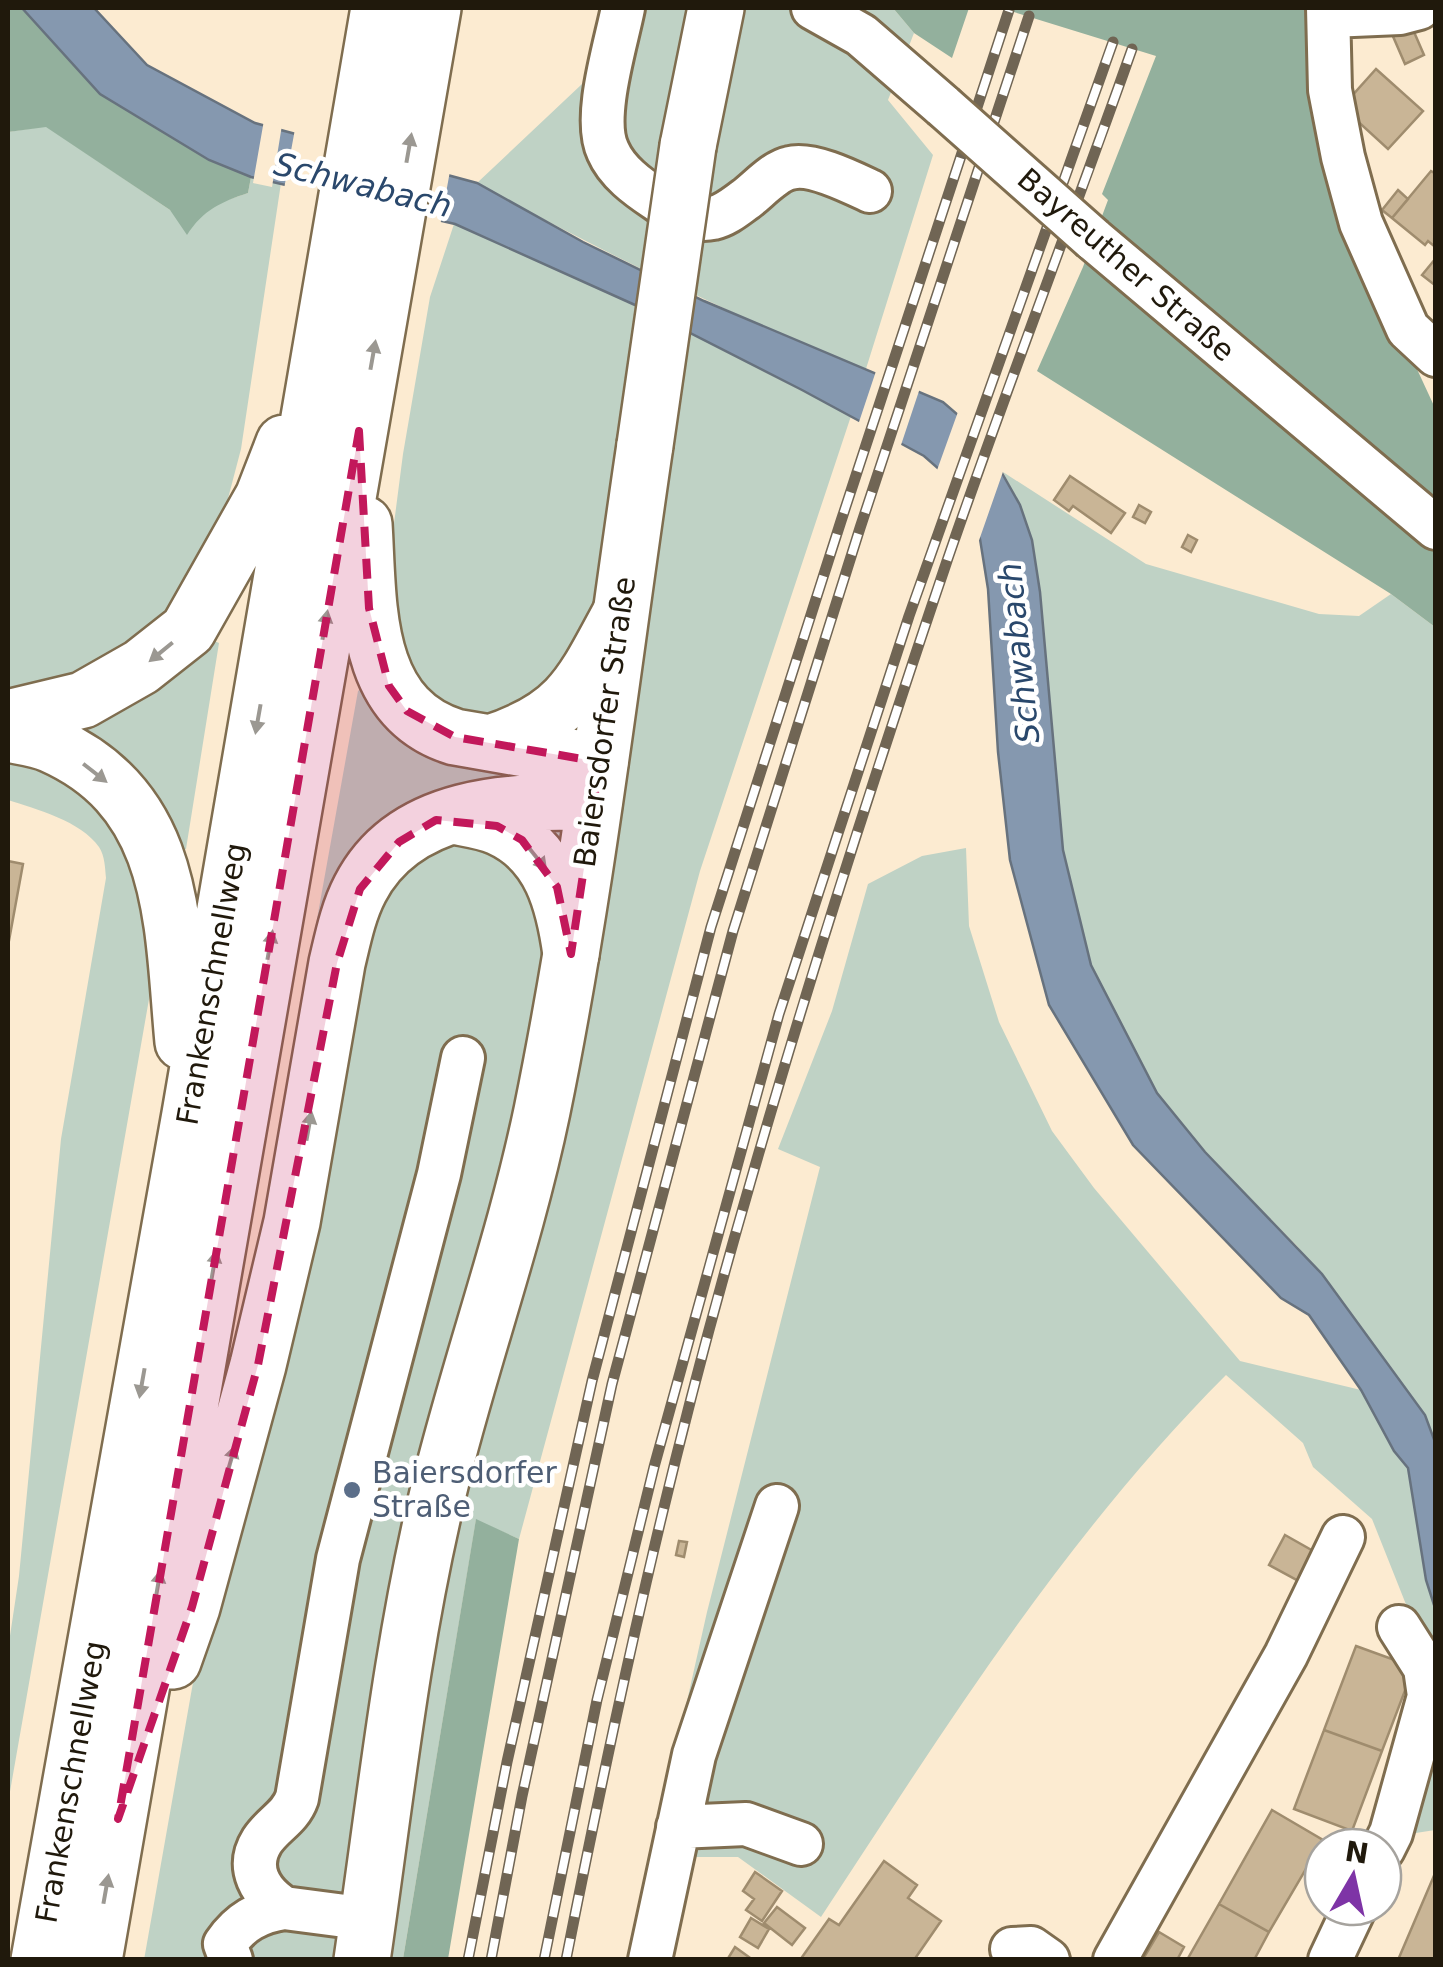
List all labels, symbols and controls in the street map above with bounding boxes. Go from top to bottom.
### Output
one-way arrow [402,132,417,164]
water label: Schwabach [270,145,456,225]
street label: Bayreuther Straße [1011,161,1242,368]
one-way arrow [366,339,381,370]
water label: Schwabach [991,561,1047,745]
street label: Baiersdorfer Straße [567,574,642,870]
one-way arrow [318,609,333,640]
one-way arrow [148,641,173,662]
one-way arrow [250,704,265,735]
one-way arrow [81,763,107,784]
street label: Frankenschnellweg [169,840,254,1128]
one-way arrow [526,846,547,871]
one-way arrow [263,929,278,960]
one-way arrow [302,1110,317,1141]
one-way arrow [207,1249,222,1280]
one-way arrow [134,1367,149,1399]
one-way arrow [224,1444,240,1475]
place label: Baiersdorfer Straße [372,1455,557,1524]
marker: Baiersdorfer Straße [341,1479,363,1501]
one-way arrow [151,1569,166,1601]
street label: Frankenschnellweg [28,1638,113,1926]
north arrow [1303,1827,1403,1927]
text: N [1343,1835,1371,1871]
one-way arrow [99,1873,114,1905]

